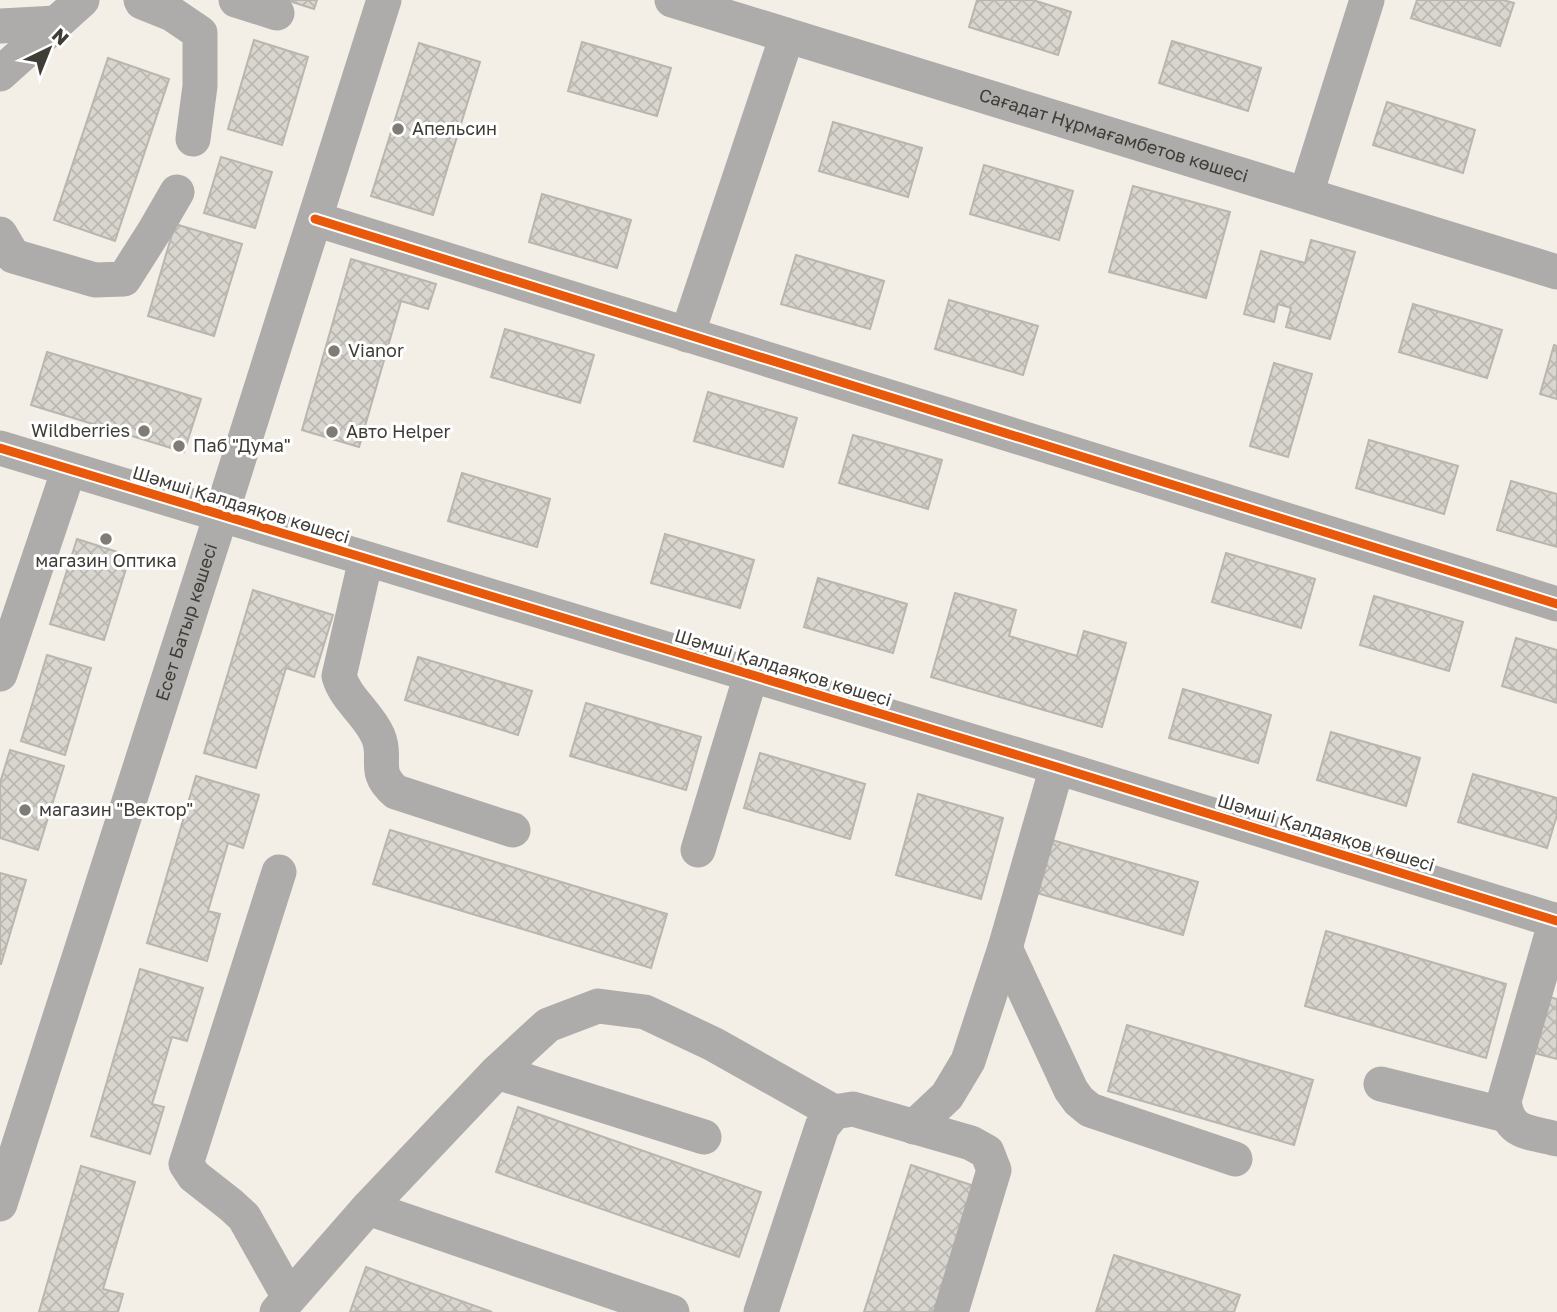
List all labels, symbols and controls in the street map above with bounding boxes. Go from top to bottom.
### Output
north arrow [14,14,84,84]
text: N [48,23,74,50]
street label: Сағадат Нұрмағамбетов көшесі [977,83,1251,186]
place label: Апельсин [412,117,497,139]
marker: Апельсин [390,121,406,137]
place label: Vianor [348,339,404,361]
marker: Vianor [326,343,342,359]
place label: Wildberries [31,419,130,441]
place label: Авто Helper [346,420,450,442]
marker: Wildberries [136,423,152,439]
marker: Авто Helper [324,424,340,440]
place label: Паб "Дума" [193,434,291,456]
marker: Паб "Дума" [171,438,187,454]
street label: Шәмші Қалдаяқов көшесі [130,461,352,548]
marker: магазин Оптика [98,531,114,547]
street label: Есет Батыр көшесі [150,540,221,703]
place label: магазин Оптика [35,549,177,571]
street label: Шәмші Қалдаяқов көшесі [672,624,894,711]
street label: Шәмші Қалдаяқов көшесі [1215,789,1437,876]
place label: магазин "Вектор" [39,798,193,820]
marker: магазин "Вектор" [17,802,33,818]

